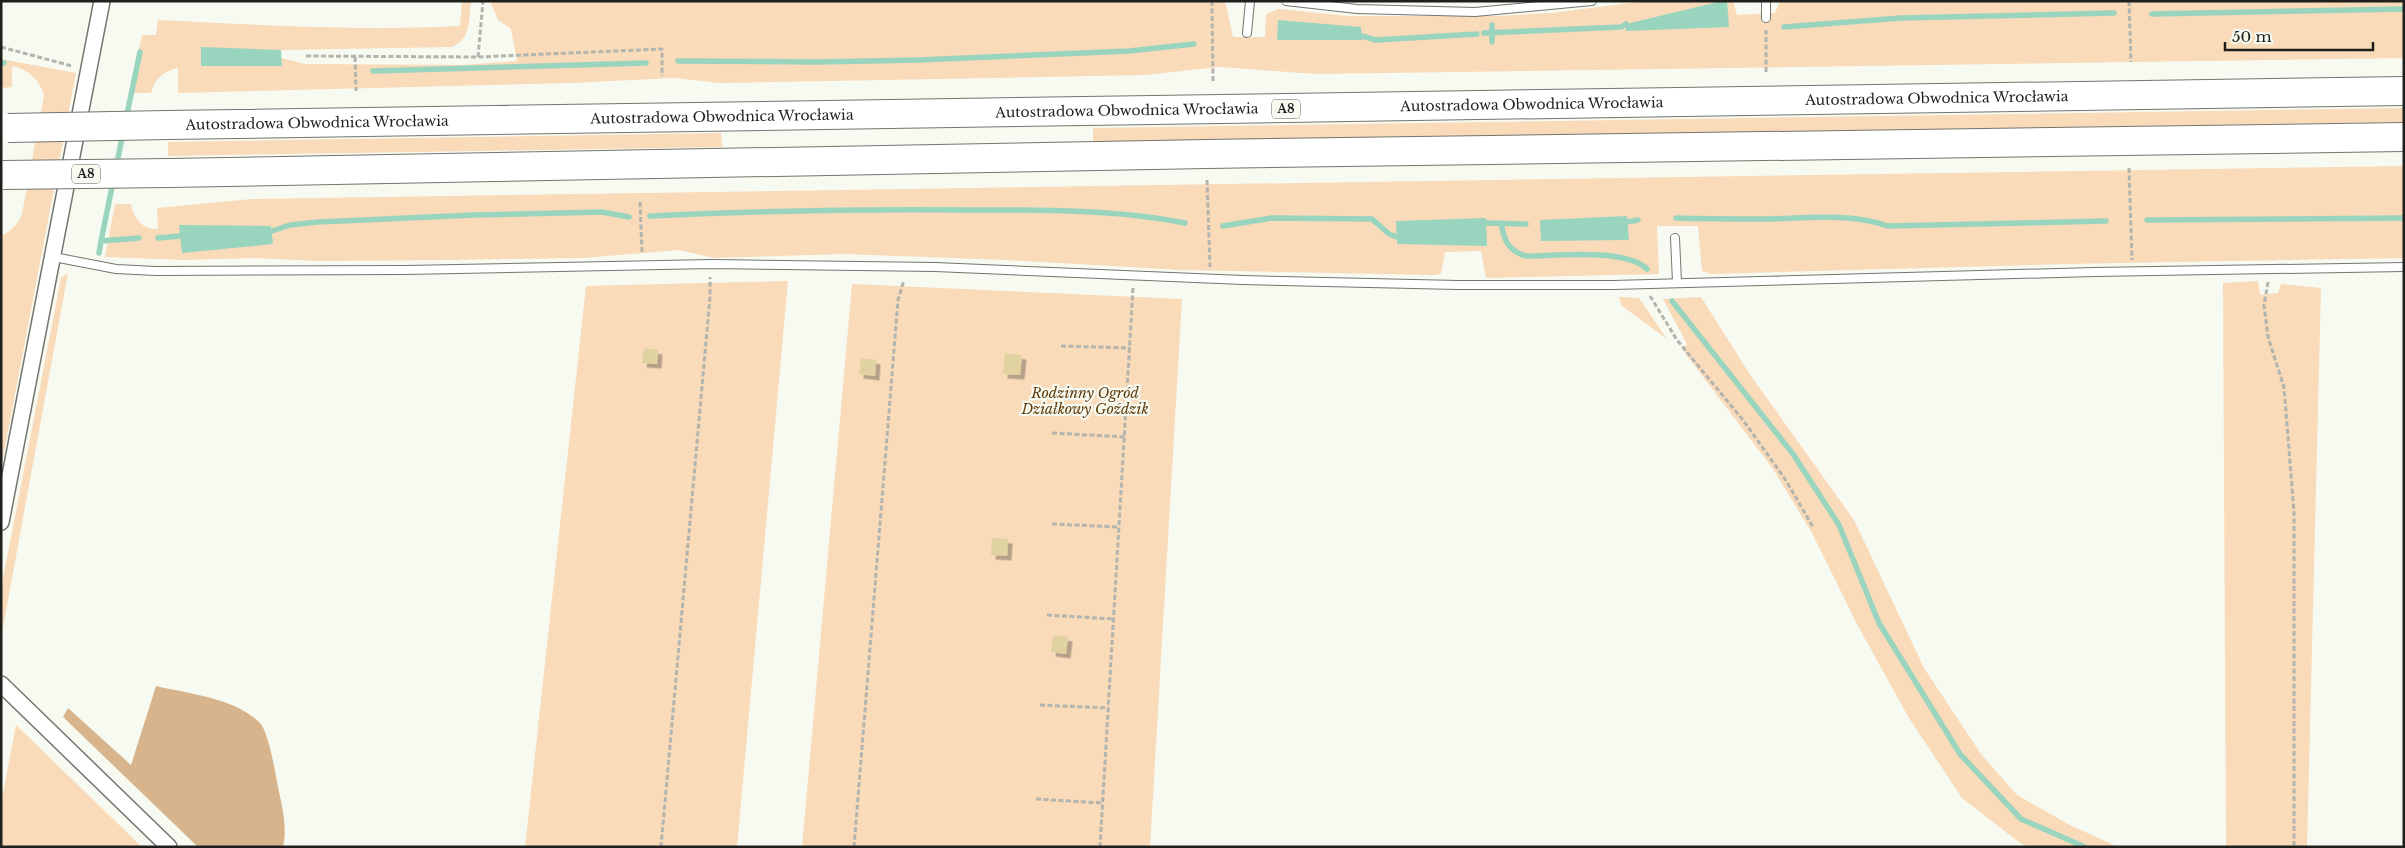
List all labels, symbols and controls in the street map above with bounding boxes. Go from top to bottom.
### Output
scale bar [2225,20,2372,52]
text: 50 m [2232,27,2272,46]
street label: Autostradowa Obwodnica Wrocławia [1804,87,2069,109]
street label: Autostradowa Obwodnica Wrocławia [1399,93,1664,115]
street label: Autostradowa Obwodnica Wrocławia [994,99,1259,121]
road number: A8 [1272,100,1300,118]
street label: Autostradowa Obwodnica Wrocławia [589,106,854,128]
street label: Autostradowa Obwodnica Wrocławia [184,112,449,134]
road number: A8 [72,164,100,183]
park label: Rodzinny Ogród Działkowy Goździk [1020,384,1149,418]

